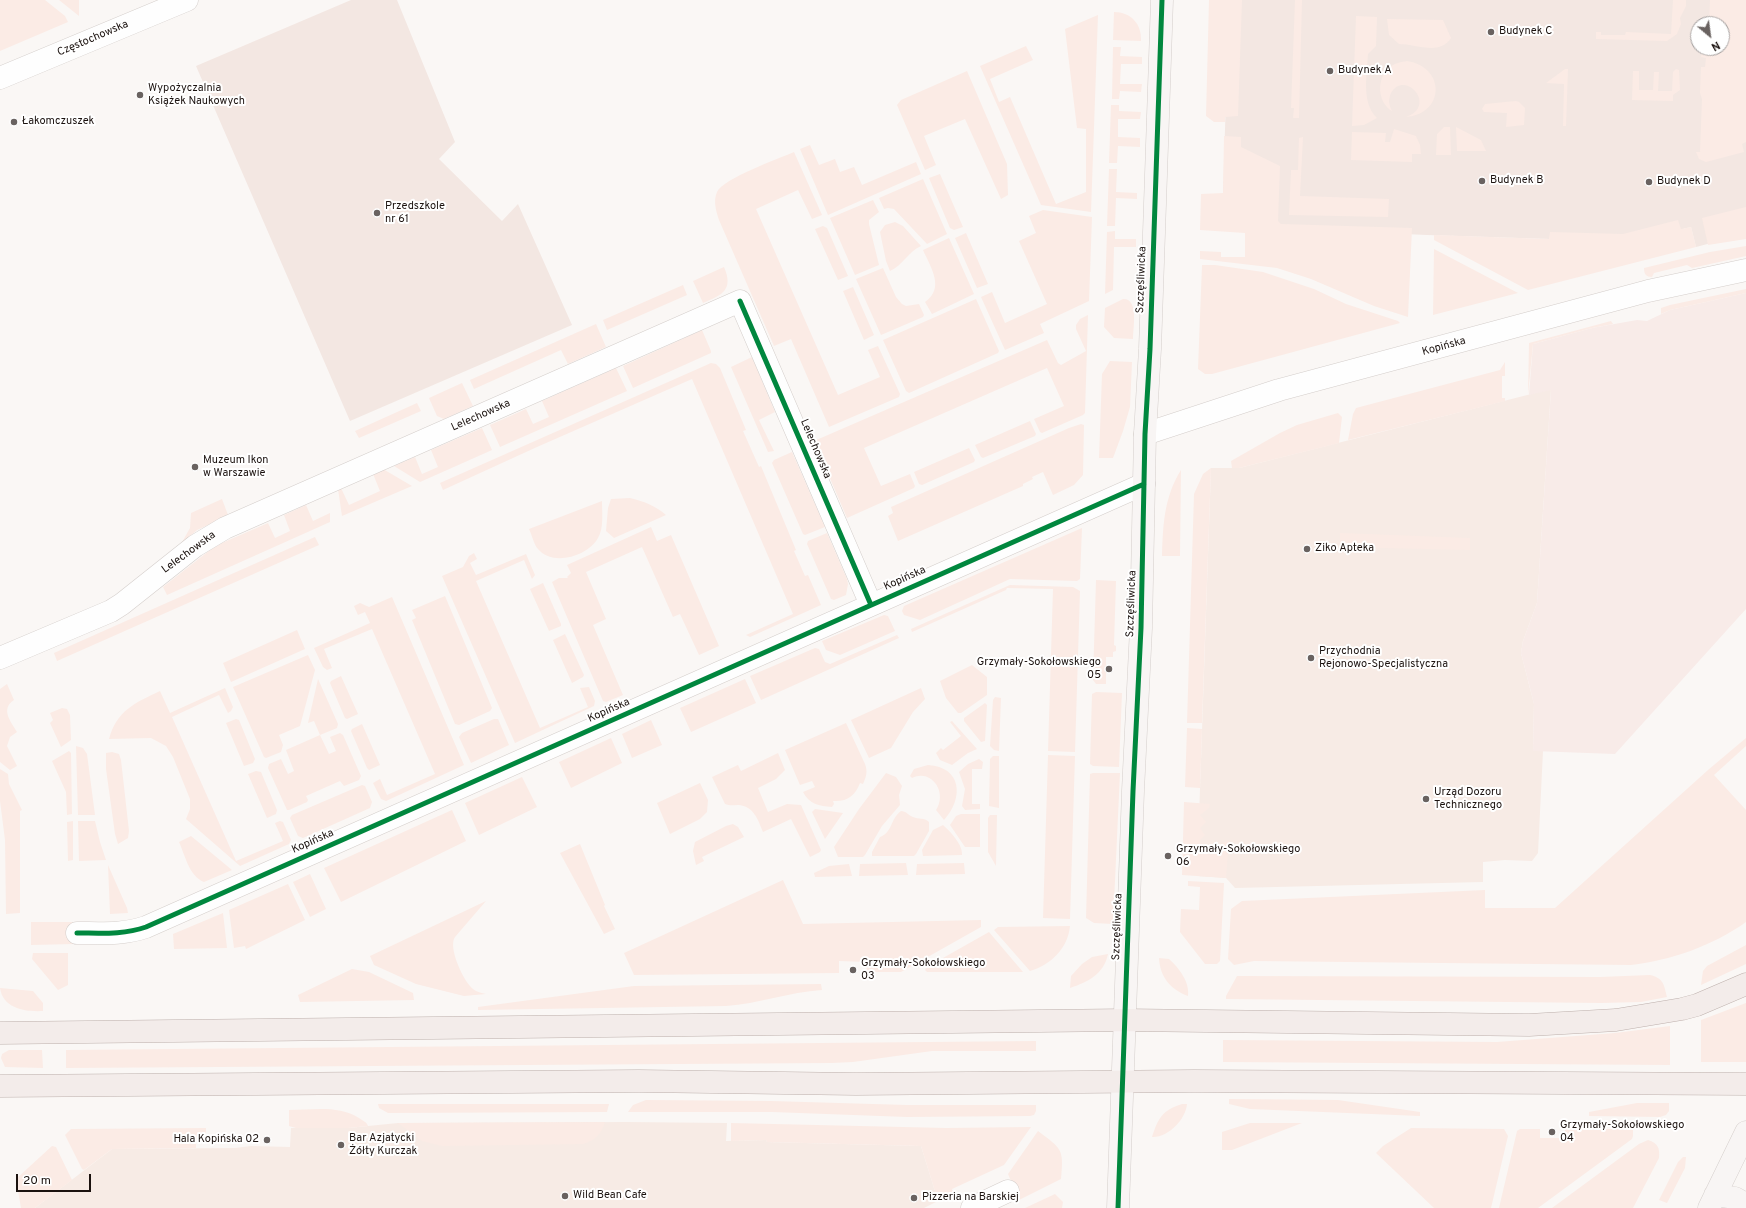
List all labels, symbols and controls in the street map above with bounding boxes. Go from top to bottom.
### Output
north arrow [1690,16,1730,56]
street label: Częstochowska [55,18,131,60]
place label: Budynek C [1499,25,1552,39]
marker: Budynek C [1486,27,1496,37]
text: N [1708,38,1722,54]
place label: Budynek A [1338,64,1392,78]
marker: Budynek A [1325,66,1335,76]
place label: Wypożyczalnia Książek Naukowych [148,82,245,108]
marker: Wypożyczalnia Książek Naukowych [135,90,145,100]
place label: Łakomczuszek [22,115,94,129]
marker: Łakomczuszek [9,117,19,127]
place label: Budynek B [1490,174,1543,188]
place label: Budynek D [1657,175,1711,189]
marker: Budynek B [1477,176,1487,186]
marker: Budynek D [1644,177,1654,187]
place label: Przedszkole nr 61 [385,200,445,226]
marker: Przedszkole nr 61 [372,208,382,218]
street label: Szczęśliwicka [1134,246,1150,314]
street label: Kopińska [1421,335,1467,359]
street label: Lelechowska [449,397,513,435]
street label: Lelechowska [797,417,833,481]
place label: Muzeum Ikon w Warszawie [203,454,268,480]
marker: Muzeum Ikon w Warszawie [190,462,200,472]
street label: Lelechowska [160,529,218,577]
place label: Ziko Apteka [1315,542,1374,556]
marker: Ziko Apteka [1302,544,1312,554]
street label: Kopińska [882,564,928,594]
street label: Szczęśliwicka [1124,570,1140,638]
place label: Przychodnia Rejonowo-Specjalistyczna [1319,645,1448,671]
marker: Przychodnia Rejonowo-Specjalistyczna [1306,653,1316,663]
place label: Grzymały-Sokołowskiego 05 [977,656,1101,682]
marker: Grzymały-Sokołowskiego 05 [1104,664,1114,674]
street label: Kopińska [586,696,632,726]
place label: Urząd Dozoru Technicznego [1434,786,1502,812]
marker: Urząd Dozoru Technicznego [1421,794,1431,804]
street label: Kopińska [290,827,336,857]
place label: Grzymały-Sokołowskiego 06 [1176,843,1300,869]
marker: Grzymały-Sokołowskiego 06 [1163,851,1173,861]
street label: Szczęśliwicka [1110,893,1126,961]
place label: Grzymały-Sokołowskiego 03 [861,957,985,983]
marker: Grzymały-Sokołowskiego 03 [848,965,858,975]
place label: Grzymały-Sokołowskiego 04 [1560,1119,1684,1145]
marker: Grzymały-Sokołowskiego 04 [1547,1127,1557,1137]
place label: Bar Azjatycki Żółty Kurczak [349,1132,417,1158]
place label: Hala Kopińska 02 [173,1133,259,1147]
marker: Hala Kopińska 02 [262,1135,272,1145]
marker: Bar Azjatycki Żółty Kurczak [336,1140,346,1150]
scale bar [18,1166,93,1192]
text: 20 m [23,1173,51,1189]
place label: Wild Bean Cafe [573,1189,647,1203]
marker: Wild Bean Cafe [560,1191,570,1201]
place label: Pizzeria na Barskiej [922,1191,1019,1205]
marker: Pizzeria na Barskiej [909,1193,919,1203]

